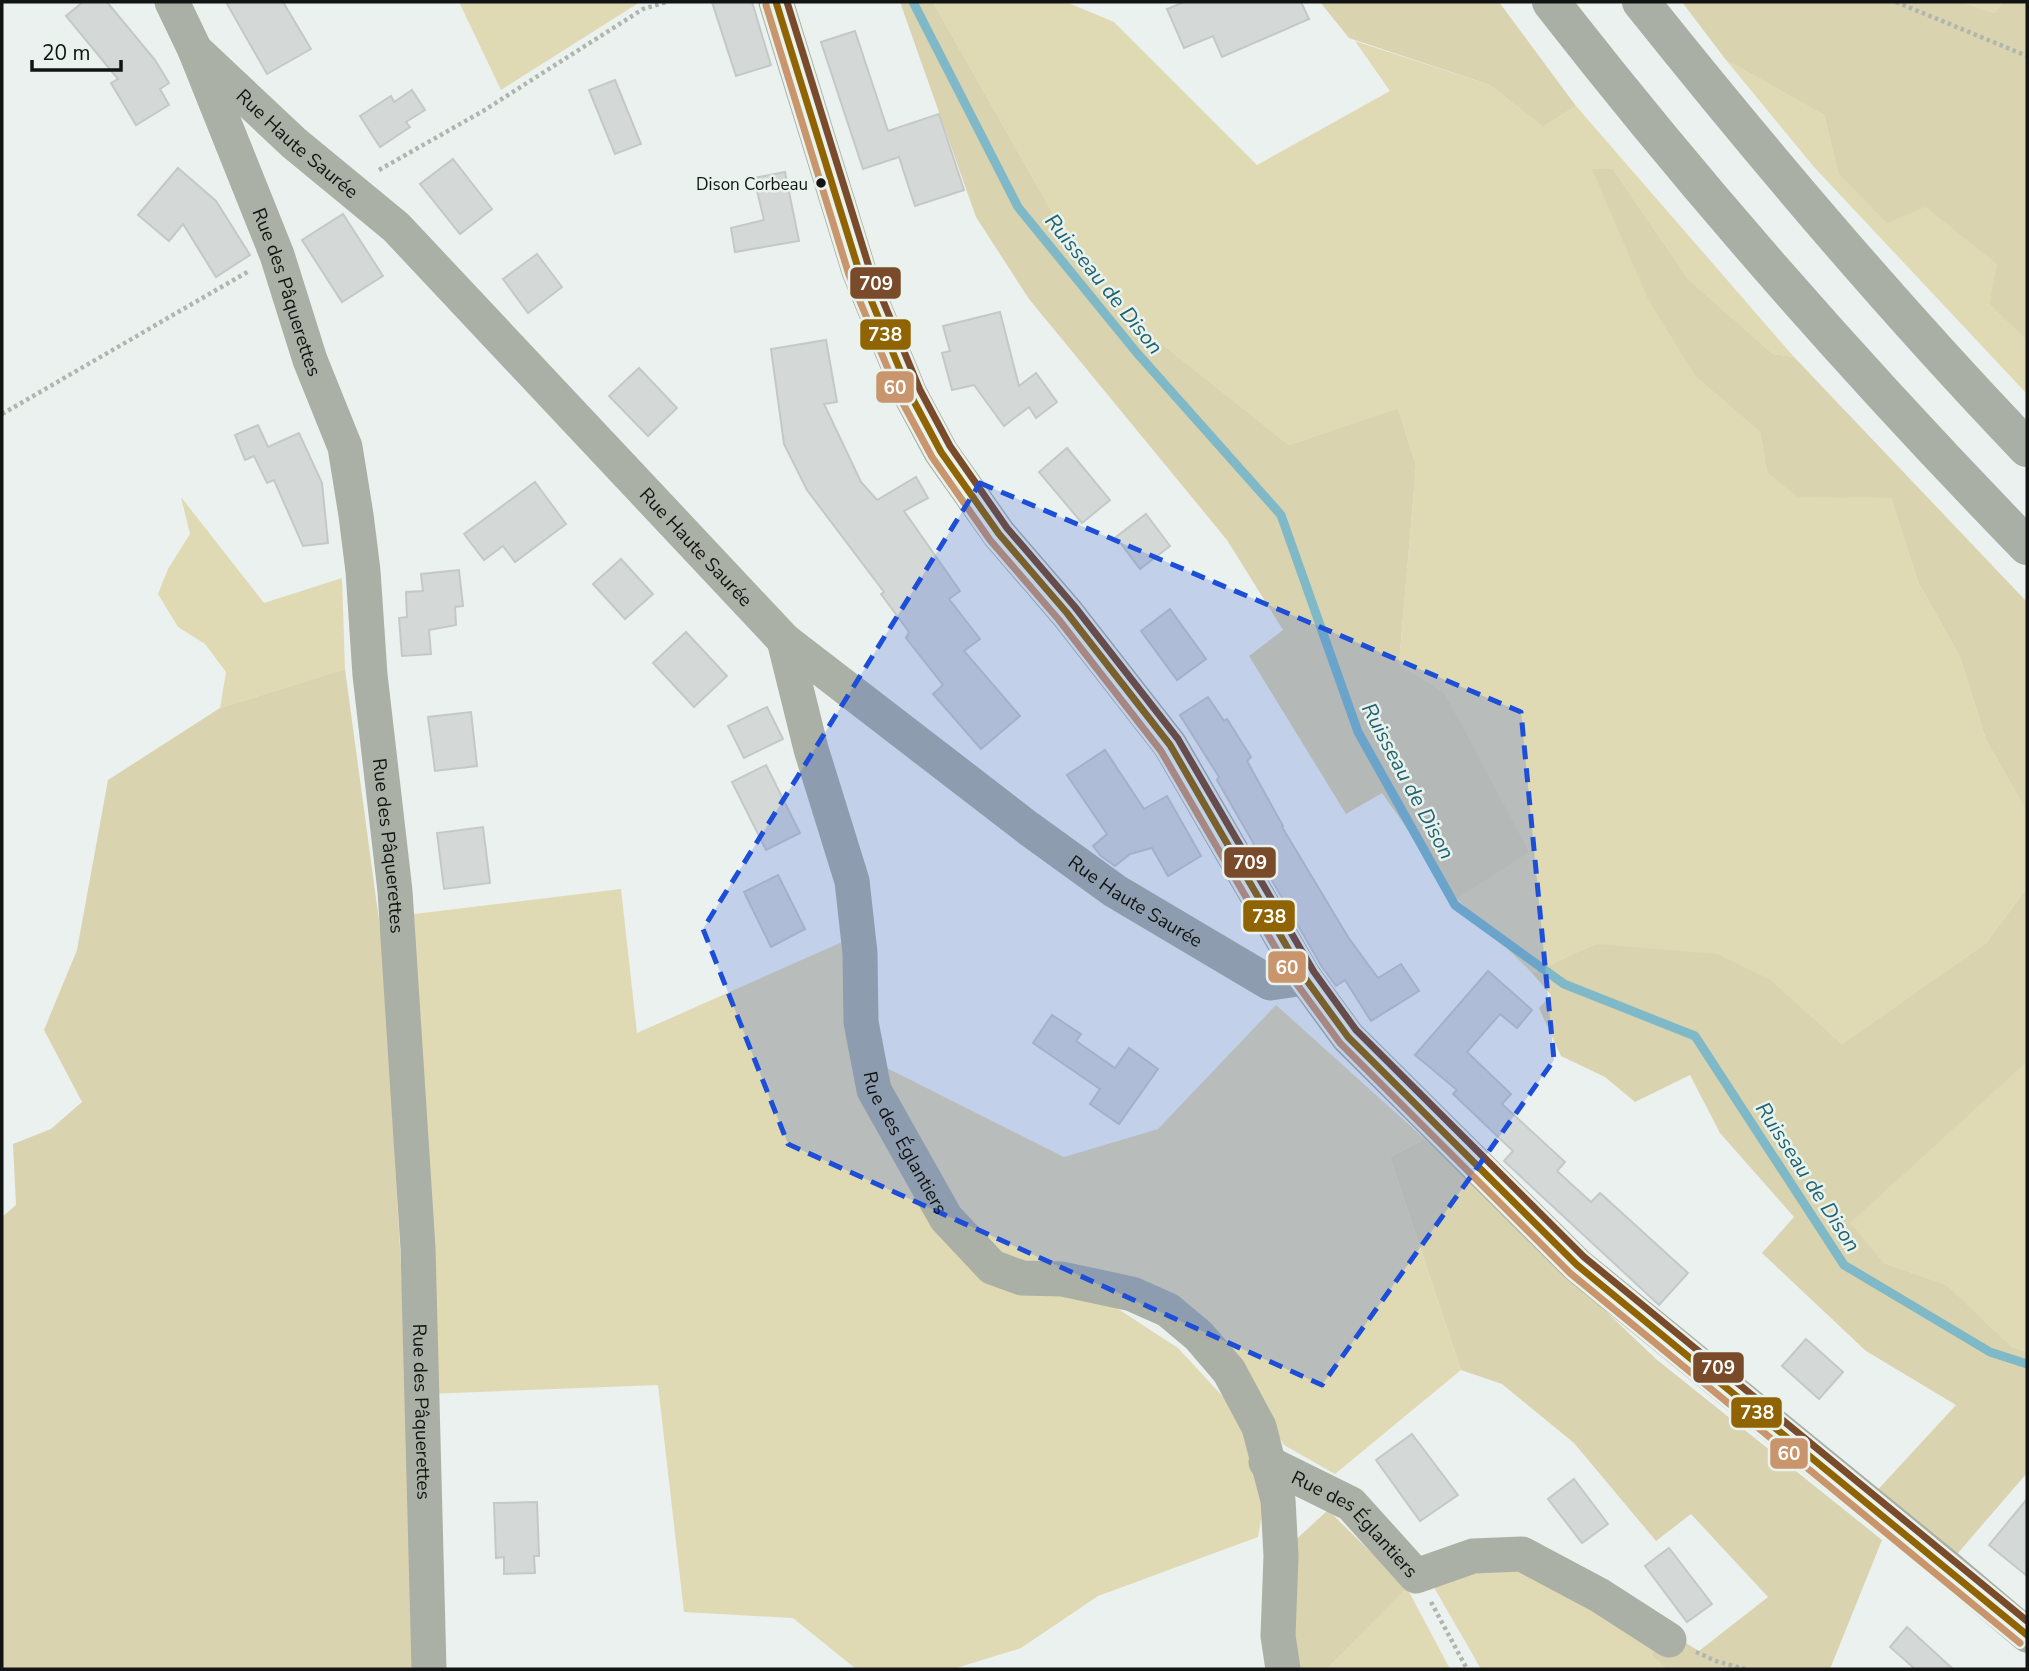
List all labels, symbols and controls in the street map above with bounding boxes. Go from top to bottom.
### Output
scale bar [32,28,121,72]
text: 20 m [42,39,91,67]
street label: Rue Haute Saurée [230,83,364,205]
place label: Dison Corbeau [696,173,808,196]
marker: Dison Corbeau [814,176,828,190]
street label: Rue des Pâquerettes [245,204,327,380]
water label: Ruisseau de Dison [1039,208,1169,360]
line badge: 709 [849,266,902,300]
text: 709 [859,271,893,297]
line badge: 738 [859,318,912,351]
text: 738 [868,322,902,348]
line badge: 60 [875,370,915,404]
text: 60 [884,375,906,401]
street label: Rue Haute Saurée [633,482,758,613]
water label: Ruisseau de Dison [1355,698,1461,864]
street label: Rue des Pâquerettes [366,757,410,934]
line badge: 709 [1223,846,1277,879]
street label: Rue Haute Saurée [1063,849,1207,954]
text: 709 [1233,850,1267,876]
line badge: 738 [1242,899,1296,933]
text: 738 [1252,904,1286,930]
line badge: 60 [1267,950,1307,984]
text: 60 [1276,955,1298,981]
street label: Rue des Églantiers [857,1069,953,1219]
water label: Ruisseau de Dison [1749,1097,1867,1257]
street label: Rue des Pâquerettes [406,1323,437,1500]
line badge: 709 [1692,1351,1745,1384]
text: 709 [1701,1355,1735,1381]
line badge: 738 [1730,1396,1783,1429]
text: 738 [1740,1400,1774,1426]
line badge: 60 [1769,1437,1809,1470]
text: 60 [1778,1441,1800,1467]
street label: Rue des Églantiers [1287,1465,1423,1584]

